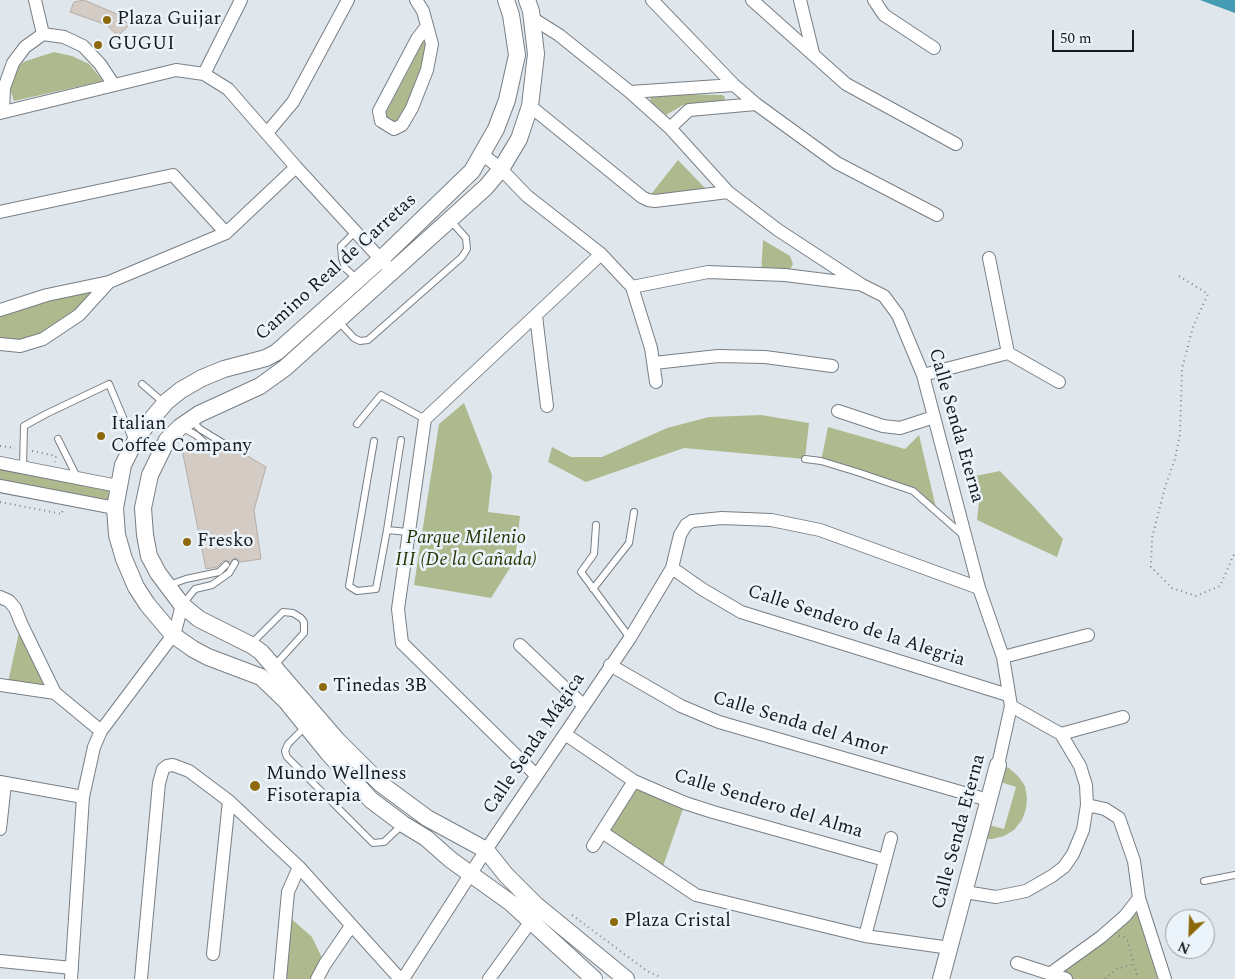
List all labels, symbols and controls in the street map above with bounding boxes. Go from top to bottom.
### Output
place label: Plaza Guijar [117,9,221,31]
marker: Plaza Guijar [101,14,113,26]
scale bar [1055,20,1138,52]
text: 50 m [1060,27,1092,50]
place label: GUGUI [108,34,175,56]
marker: GUGUI [92,39,104,51]
street label: Camino Real de Carretas [252,190,422,346]
street label: Calle Senda Eterna [922,346,988,506]
place label: Italian Coffee Company [111,414,252,458]
marker: Italian Coffee Company [95,430,107,442]
park label: Parque Milenio III (De la Cañada) [395,528,537,572]
place label: Fresko [197,531,254,553]
marker: Fresko [181,536,193,548]
street label: Calle Sendero de la Alegria [744,581,968,673]
street label: Calle Senda Mágica [479,669,591,819]
place label: Tinedas 3B [333,676,427,698]
marker: Tinedas 3B [317,681,329,693]
street label: Calle Senda del Amor [710,687,890,763]
street label: Calle Senda Eterna [928,752,992,912]
place label: Mundo Wellness Fisoterapia [266,764,407,808]
street label: Calle Sendero del Alma [671,765,865,845]
marker: Mundo Wellness Fisoterapia [248,779,262,793]
north arrow [1165,909,1215,959]
place label: Plaza Cristal [624,911,731,933]
marker: Plaza Cristal [608,916,620,928]
text: N [1175,935,1194,959]

